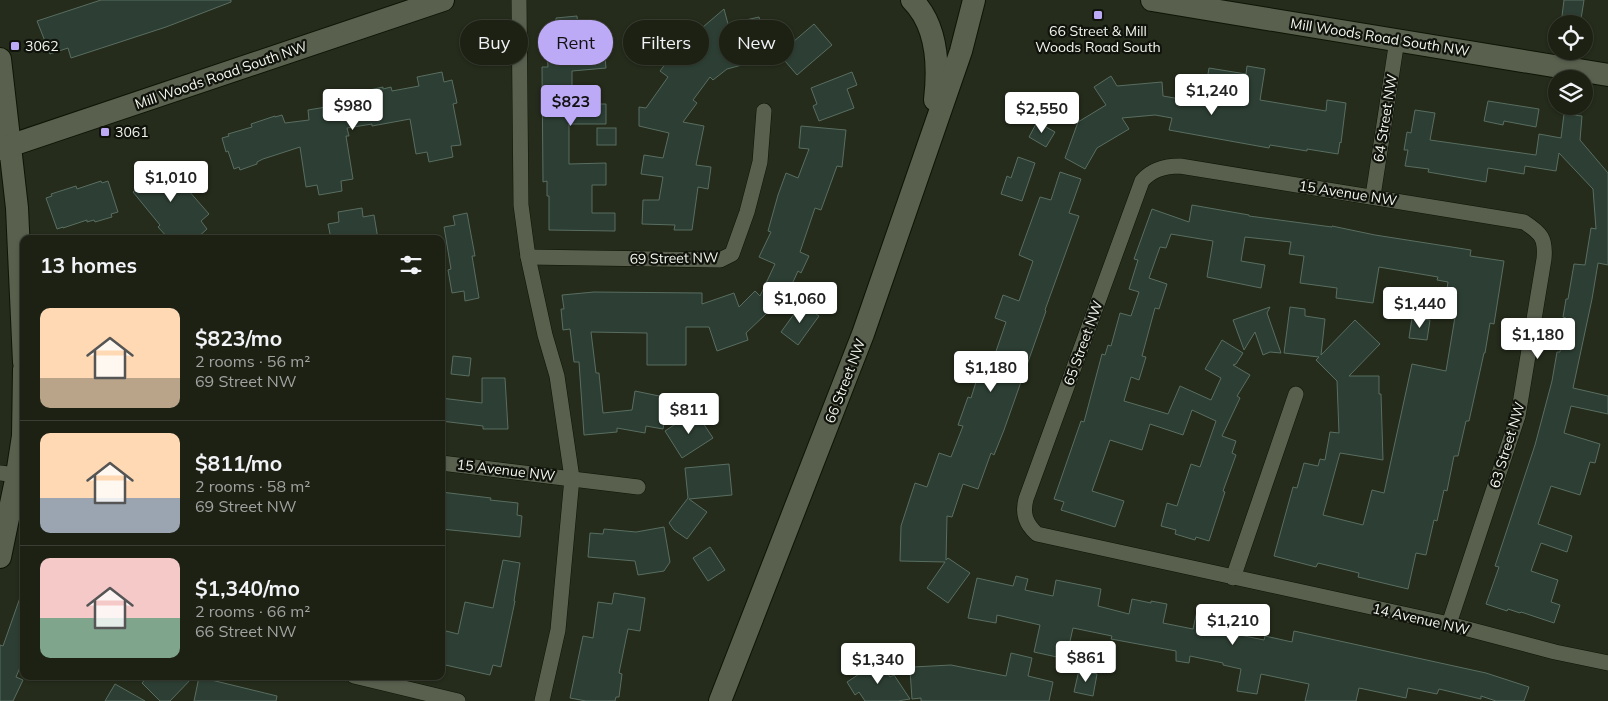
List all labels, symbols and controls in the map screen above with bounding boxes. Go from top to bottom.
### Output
marker: 66 Street & Mill Woods Road South [1092,9,1104,21]
street label: Mill Woods Road South NW [1289,14,1471,60]
map controls [1548,15,1593,115]
button: locate [1548,15,1593,60]
chip: Buy [460,20,528,65]
chip: Rent [538,20,613,65]
chip: Filters [623,20,709,65]
chip: New [719,20,794,65]
place label: 66 Street & Mill Woods Road South [1035,22,1161,56]
place label: 3062 [25,37,59,55]
street label: Mill Woods Road South NW [133,37,310,113]
marker: 3062 [9,40,21,52]
button: layers [1548,70,1593,115]
street label: 64 Street NW [1369,72,1401,163]
pin: $1,240 [1171,74,1253,116]
text: $1,240 [1186,80,1238,100]
pin: $823 [541,84,601,127]
pin: $980 [323,88,383,131]
text: $823 [552,91,590,111]
pin: $2,550 [1001,92,1083,134]
text: $980 [334,95,372,115]
text: $2,550 [1016,98,1068,118]
place label: 3061 [115,123,149,141]
marker: 3061 [99,126,111,138]
pin: $1,010 [130,160,212,203]
text: $1,010 [145,167,197,187]
street label: 15 Avenue NW [1298,176,1399,210]
street label: 69 Street NW [629,248,719,268]
icon: filters [397,251,425,279]
text: 13 homes [40,252,137,278]
pin: $1,060 [759,282,841,324]
pin: $1,440 [1379,286,1461,329]
text: $1,060 [774,288,826,308]
text: $1,440 [1394,293,1446,313]
street label: 65 Street NW [1059,298,1107,388]
pin: $1,180 [1497,318,1579,360]
text: $1,180 [1512,324,1564,344]
text: $823/mo [195,325,282,351]
icon: home [80,328,140,388]
street label: 66 Street NW [821,336,869,426]
pin: $1,180 [950,350,1032,393]
text: 2 rooms · 56 m² [195,351,310,371]
text: $1,180 [965,357,1017,377]
text: 69 Street NW [195,371,297,391]
pin: $811 [659,392,719,435]
text: $811 [670,399,708,419]
street label: 63 Street NW [1485,399,1529,490]
text: $811/mo [195,450,282,476]
icon: home [80,453,140,513]
street label: 15 Avenue NW [456,455,557,485]
text: 2 rooms · 58 m² [195,476,310,496]
text: 69 Street NW [195,496,297,516]
text: $1,340/mo [195,575,300,601]
icon: home [80,578,140,638]
street label: 14 Avenue NW [1371,599,1472,639]
text: 2 rooms · 66 m² [195,601,310,621]
pin: $1,210 [1192,604,1274,646]
text: $1,210 [1207,610,1259,630]
text: 66 Street NW [195,621,297,641]
pin: $861 [1056,640,1116,683]
pin: $1,340 [837,642,919,685]
text: $861 [1067,647,1105,667]
text: $1,340 [852,649,904,669]

